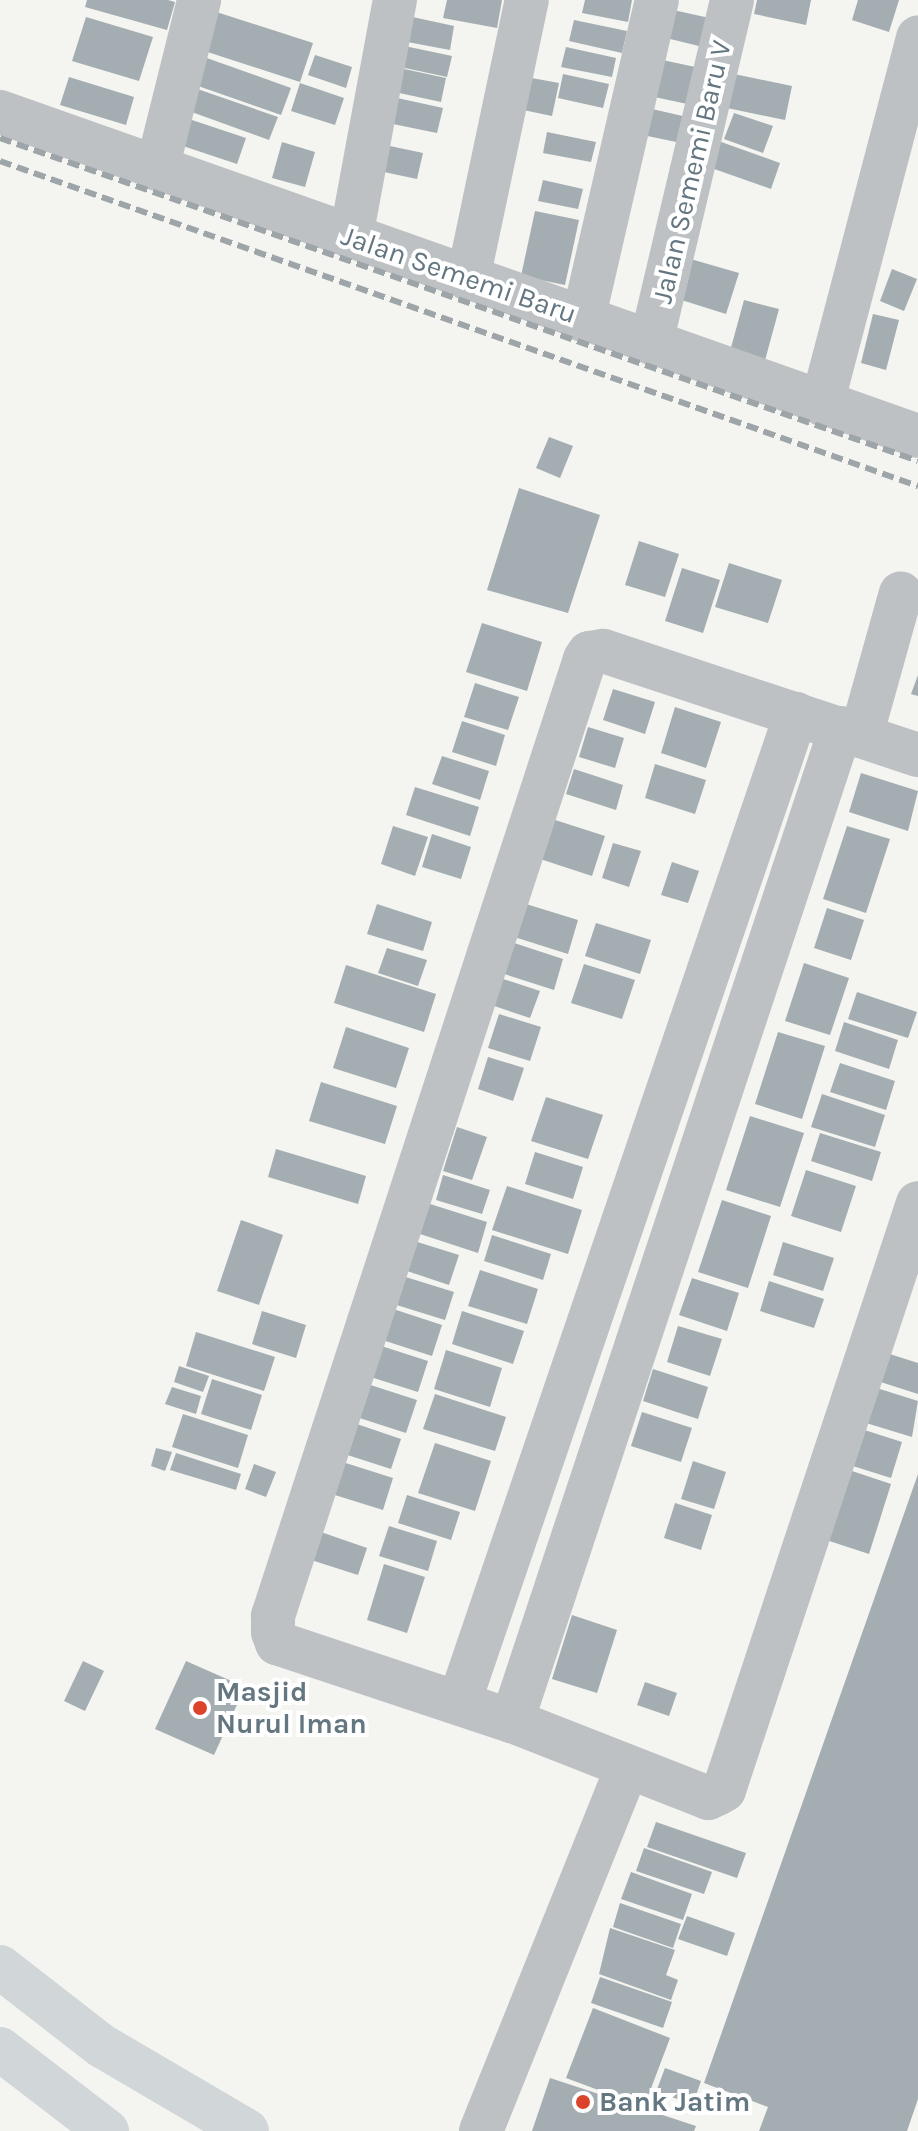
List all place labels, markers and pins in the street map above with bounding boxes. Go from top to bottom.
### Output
place label: Masjid Nurul Iman [216,1675,367,1741]
marker: Masjid Nurul Iman [191,1699,209,1717]
place label: Bank Jatim [599,2085,750,2119]
marker: Bank Jatim [574,2093,592,2111]

